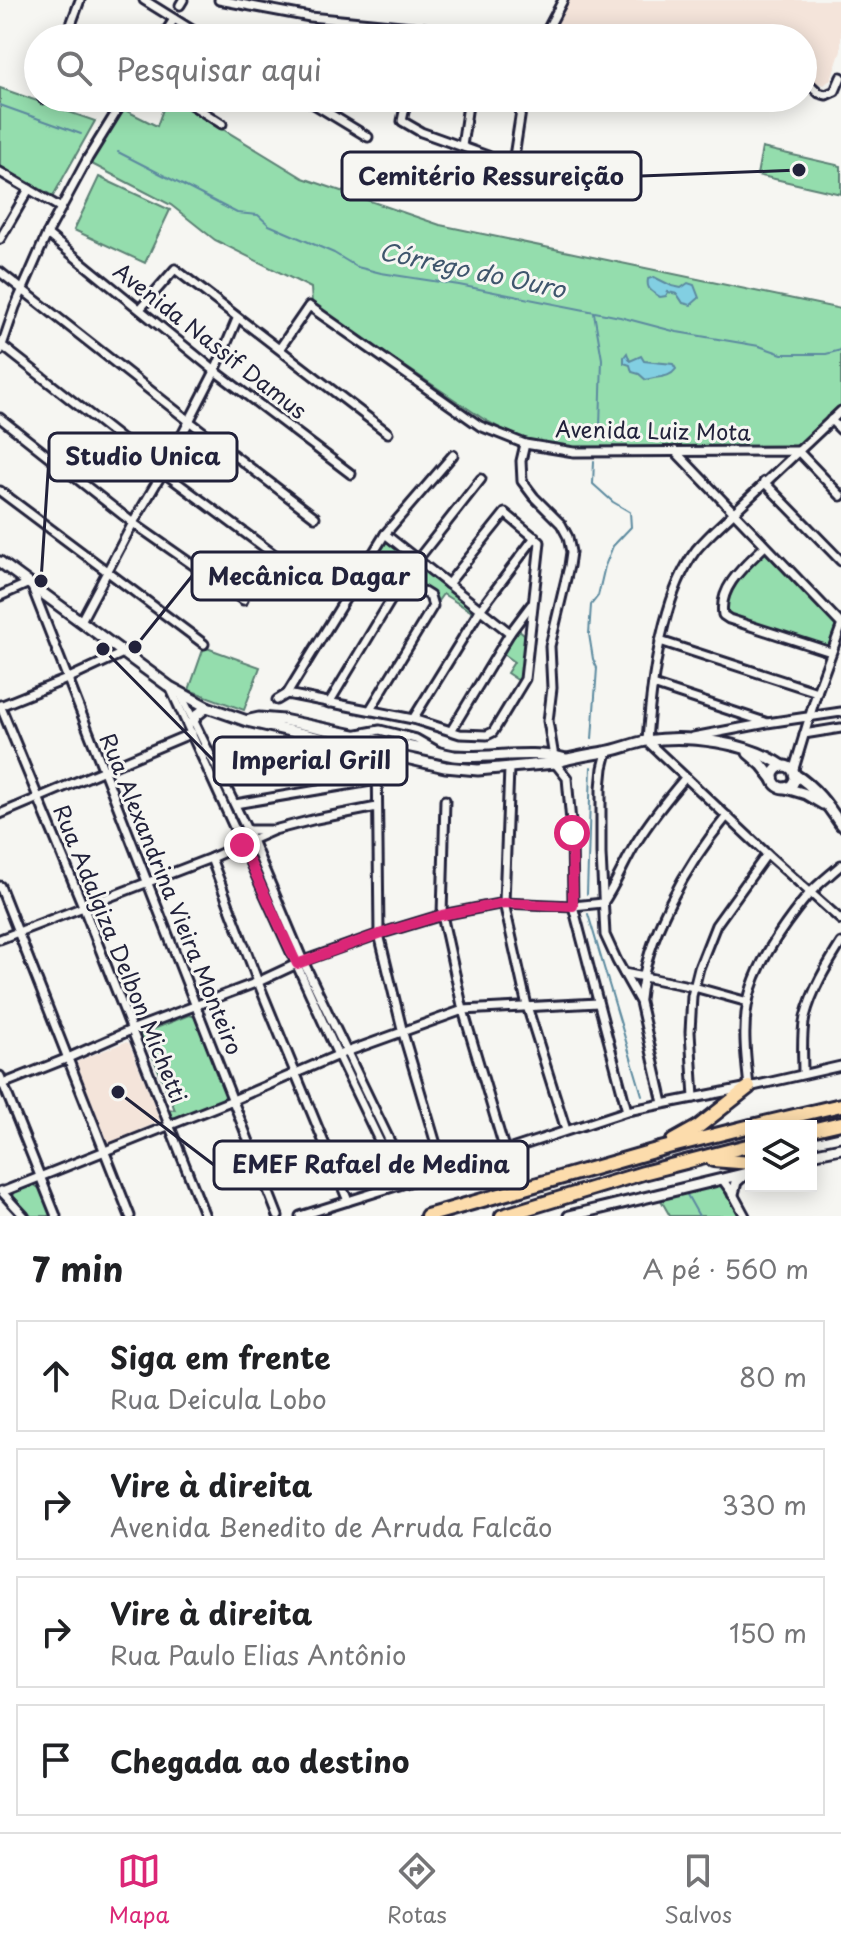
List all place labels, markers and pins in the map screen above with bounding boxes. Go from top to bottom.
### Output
callout: Cemitério Ressureição [342,152,641,200]
callout: Studio Unica [49,433,237,481]
callout: Mecânica Dagar [192,552,426,600]
callout: Imperial Grill [214,737,407,785]
callout: EMEF Rafael de Medina [214,1141,528,1189]

